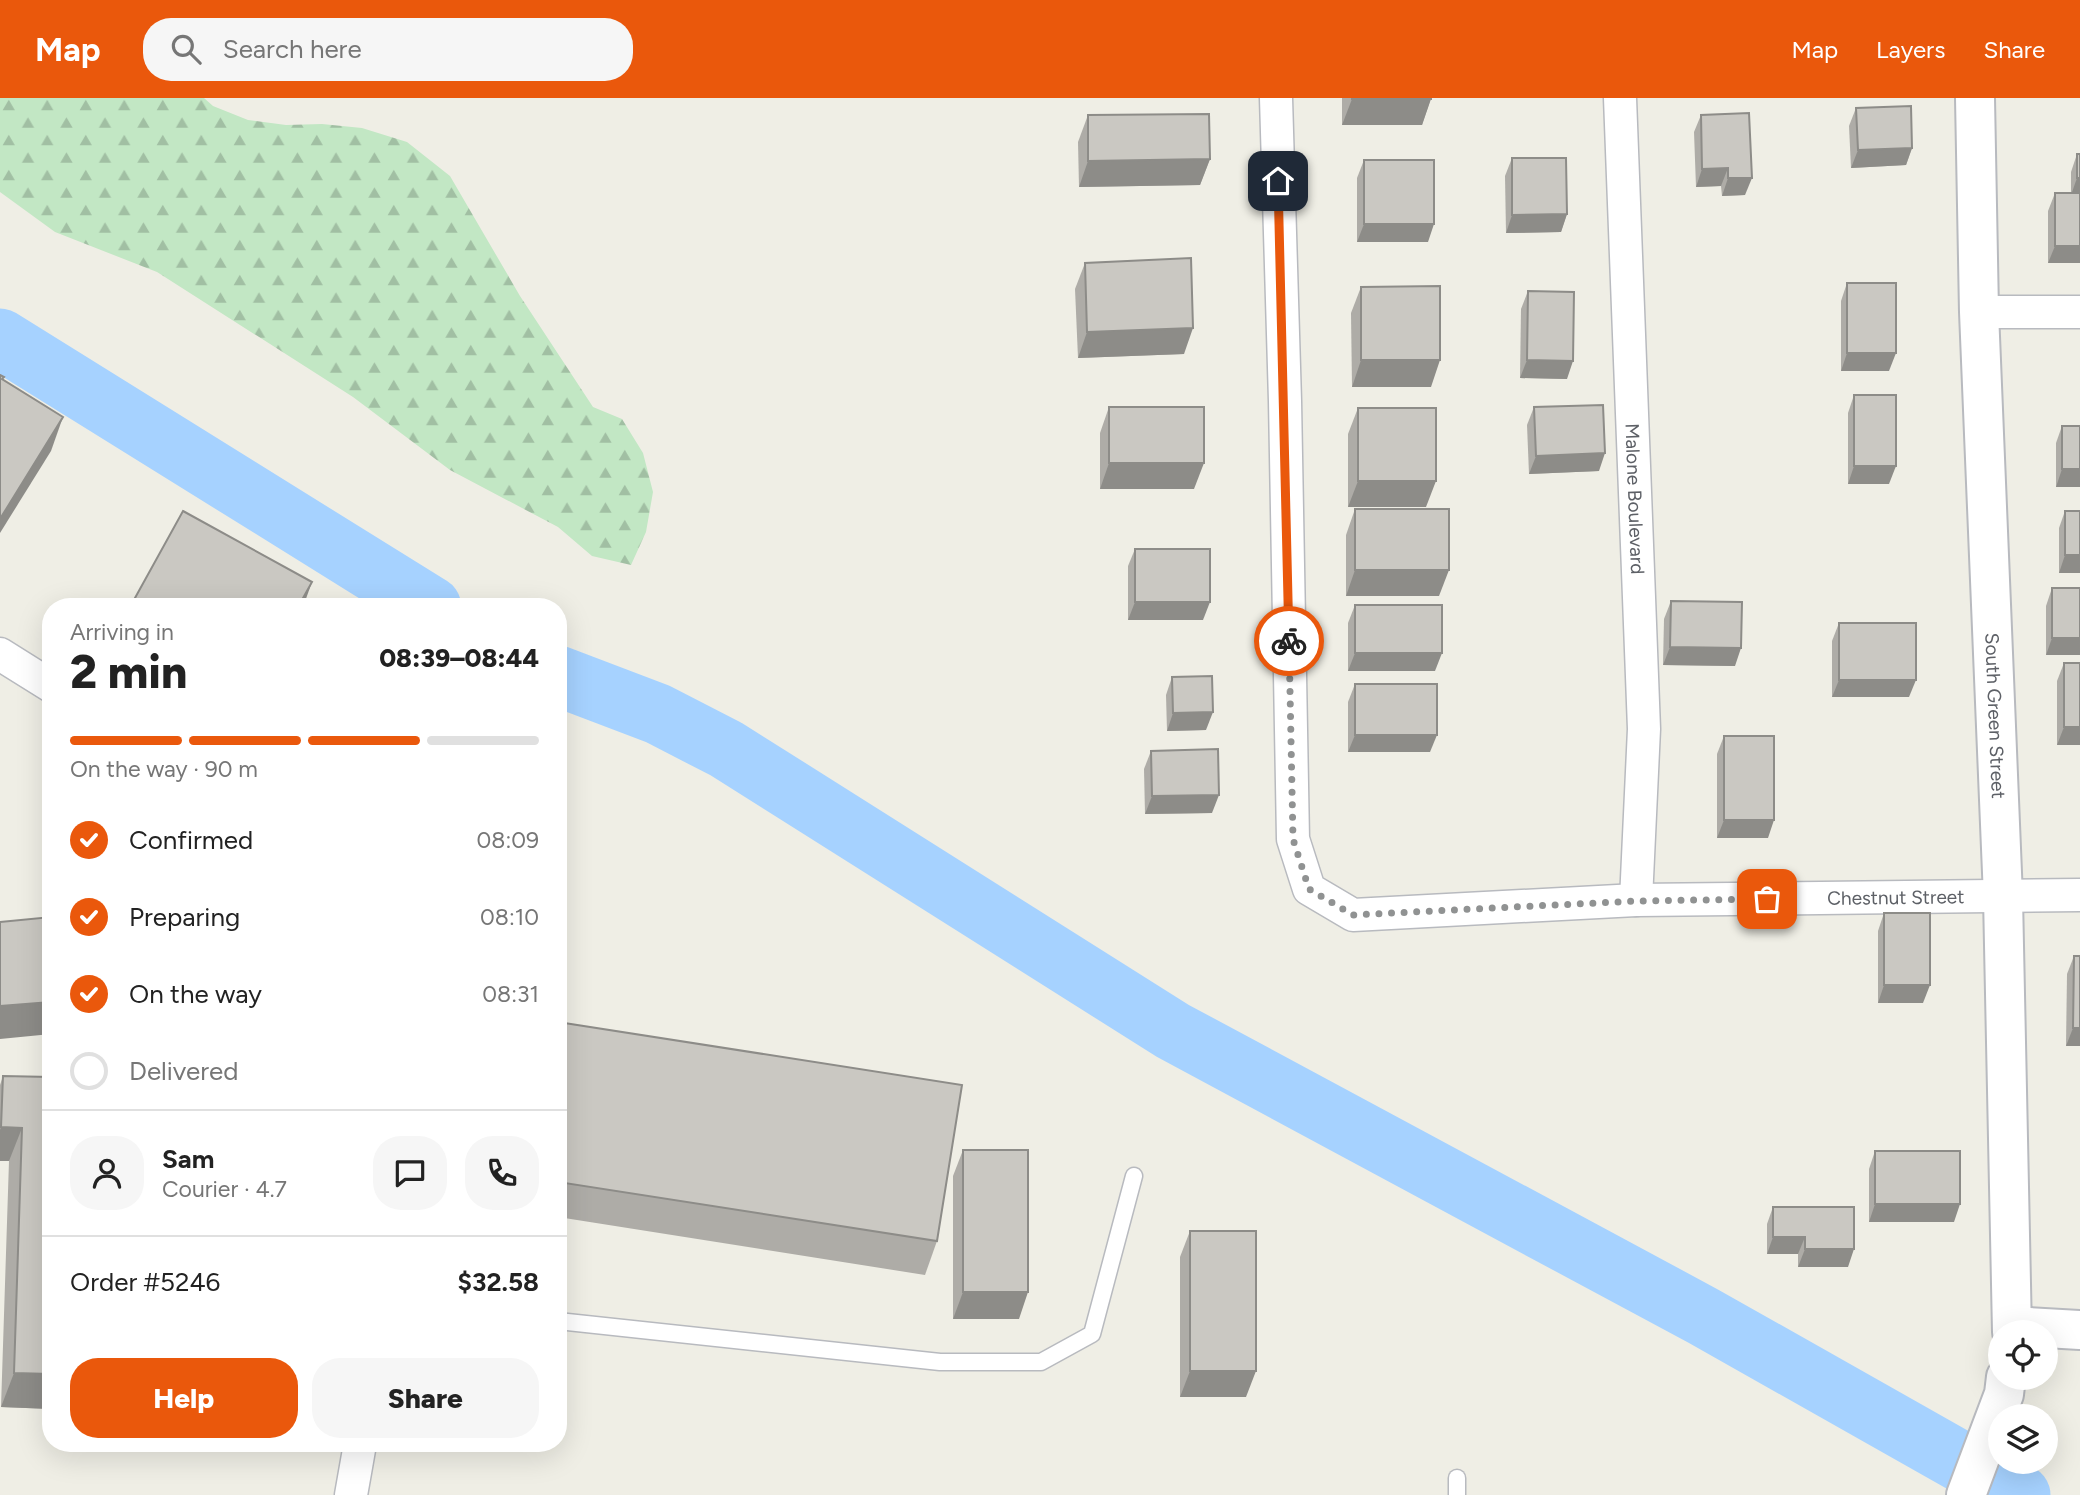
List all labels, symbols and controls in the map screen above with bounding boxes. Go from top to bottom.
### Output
search box [143,18,633,81]
text: Map [35,30,101,69]
icon: search [167,30,205,68]
text: Search here [223,33,362,65]
text: Map [1791,35,1838,64]
text: Layers [1876,35,1945,64]
text: Share [1983,35,2045,64]
pin [1248,151,1308,211]
icon: home [1259,162,1297,200]
street label: Malone Boulevard [1620,423,1649,575]
courier [1254,606,1324,676]
text: Arriving in [70,618,174,646]
icon: bike [1270,622,1308,660]
street label: South Green Street [1980,632,2010,799]
text: 08:39–08:44 [379,642,539,674]
text: 2 min [70,644,187,700]
text: On the way · 90 m [70,755,258,783]
icon: check [70,821,108,859]
text: Confirmed [129,824,253,856]
text: 08:09 [477,826,539,854]
pin [1737,869,1797,929]
icon: bag [1748,880,1786,918]
street label: Chestnut Street [1827,885,1964,910]
icon: check [70,898,108,936]
text: Preparing [129,901,240,933]
text: 08:10 [480,903,539,931]
icon: check [70,975,108,1013]
text: On the way [129,978,262,1010]
text: 08:31 [482,980,539,1008]
text: Delivered [129,1055,238,1087]
button: person [70,1136,144,1210]
button: chat [373,1136,447,1210]
button: phone [465,1136,539,1210]
text: Sam [162,1143,214,1175]
text: Courier · 4.7 [162,1175,287,1203]
text: Order #5246 [70,1266,220,1298]
text: $32.58 [458,1266,539,1298]
map controls [1988,1320,2058,1474]
button: locate [1988,1320,2058,1390]
button: Help [70,1358,298,1438]
button: Share [312,1358,539,1438]
button: layers [1988,1404,2058,1474]

